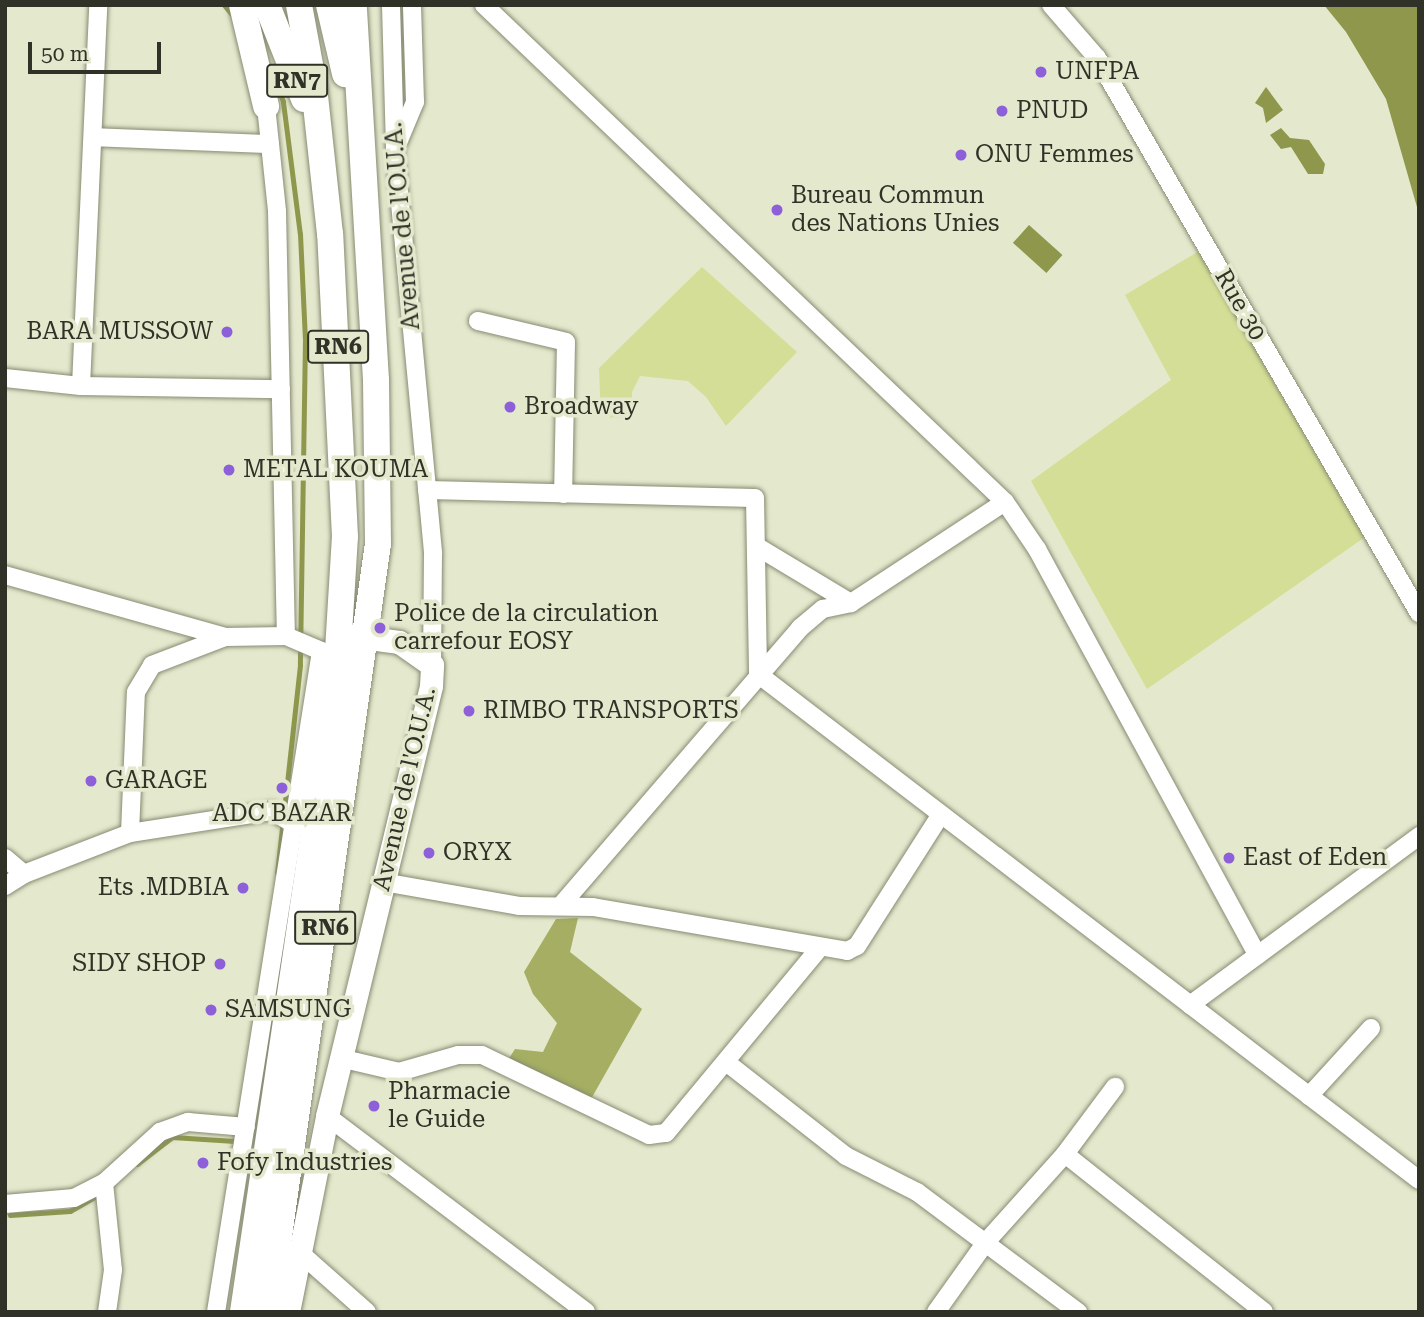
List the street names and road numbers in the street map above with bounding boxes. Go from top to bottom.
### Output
road number: RN7 [266,61,328,100]
street label: Avenue de l'O.U.A. [380,121,426,331]
street label: Rue 30 [1208,264,1272,346]
road number: RN6 [306,328,370,366]
street label: Avenue de l'O.U.A. [368,684,442,894]
road number: RN6 [294,909,356,948]

